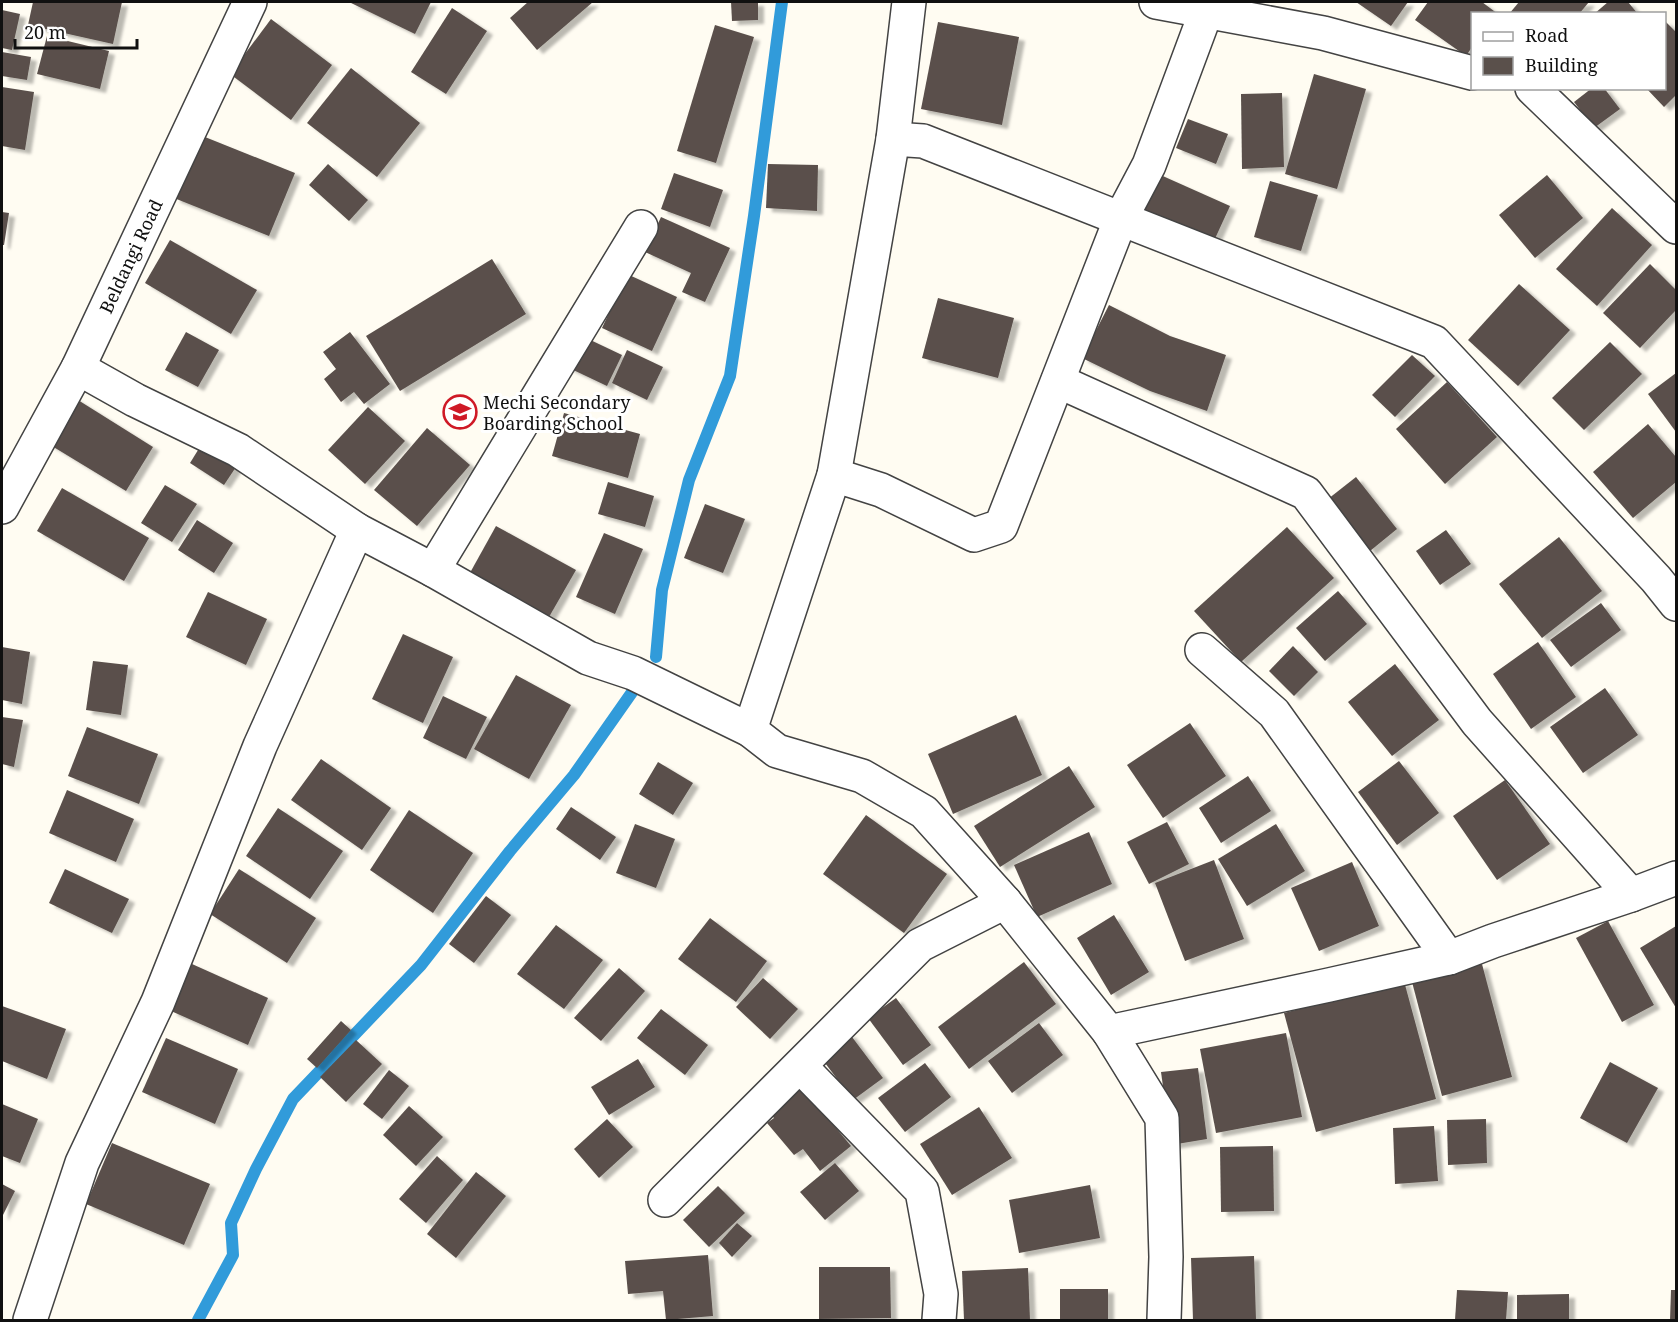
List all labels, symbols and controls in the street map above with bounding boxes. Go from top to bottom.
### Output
scale bar [15,12,136,50]
legend [1471,12,1666,90]
text: 20 m [24,20,66,44]
text: Road [1525,23,1568,47]
text: Building [1525,53,1598,77]
street label: Beldangi Road [93,195,168,317]
place label: Mechi Secondary Boarding School [483,390,631,435]
school or university icon: Mechi Secondary Boarding School [442,394,478,430]

